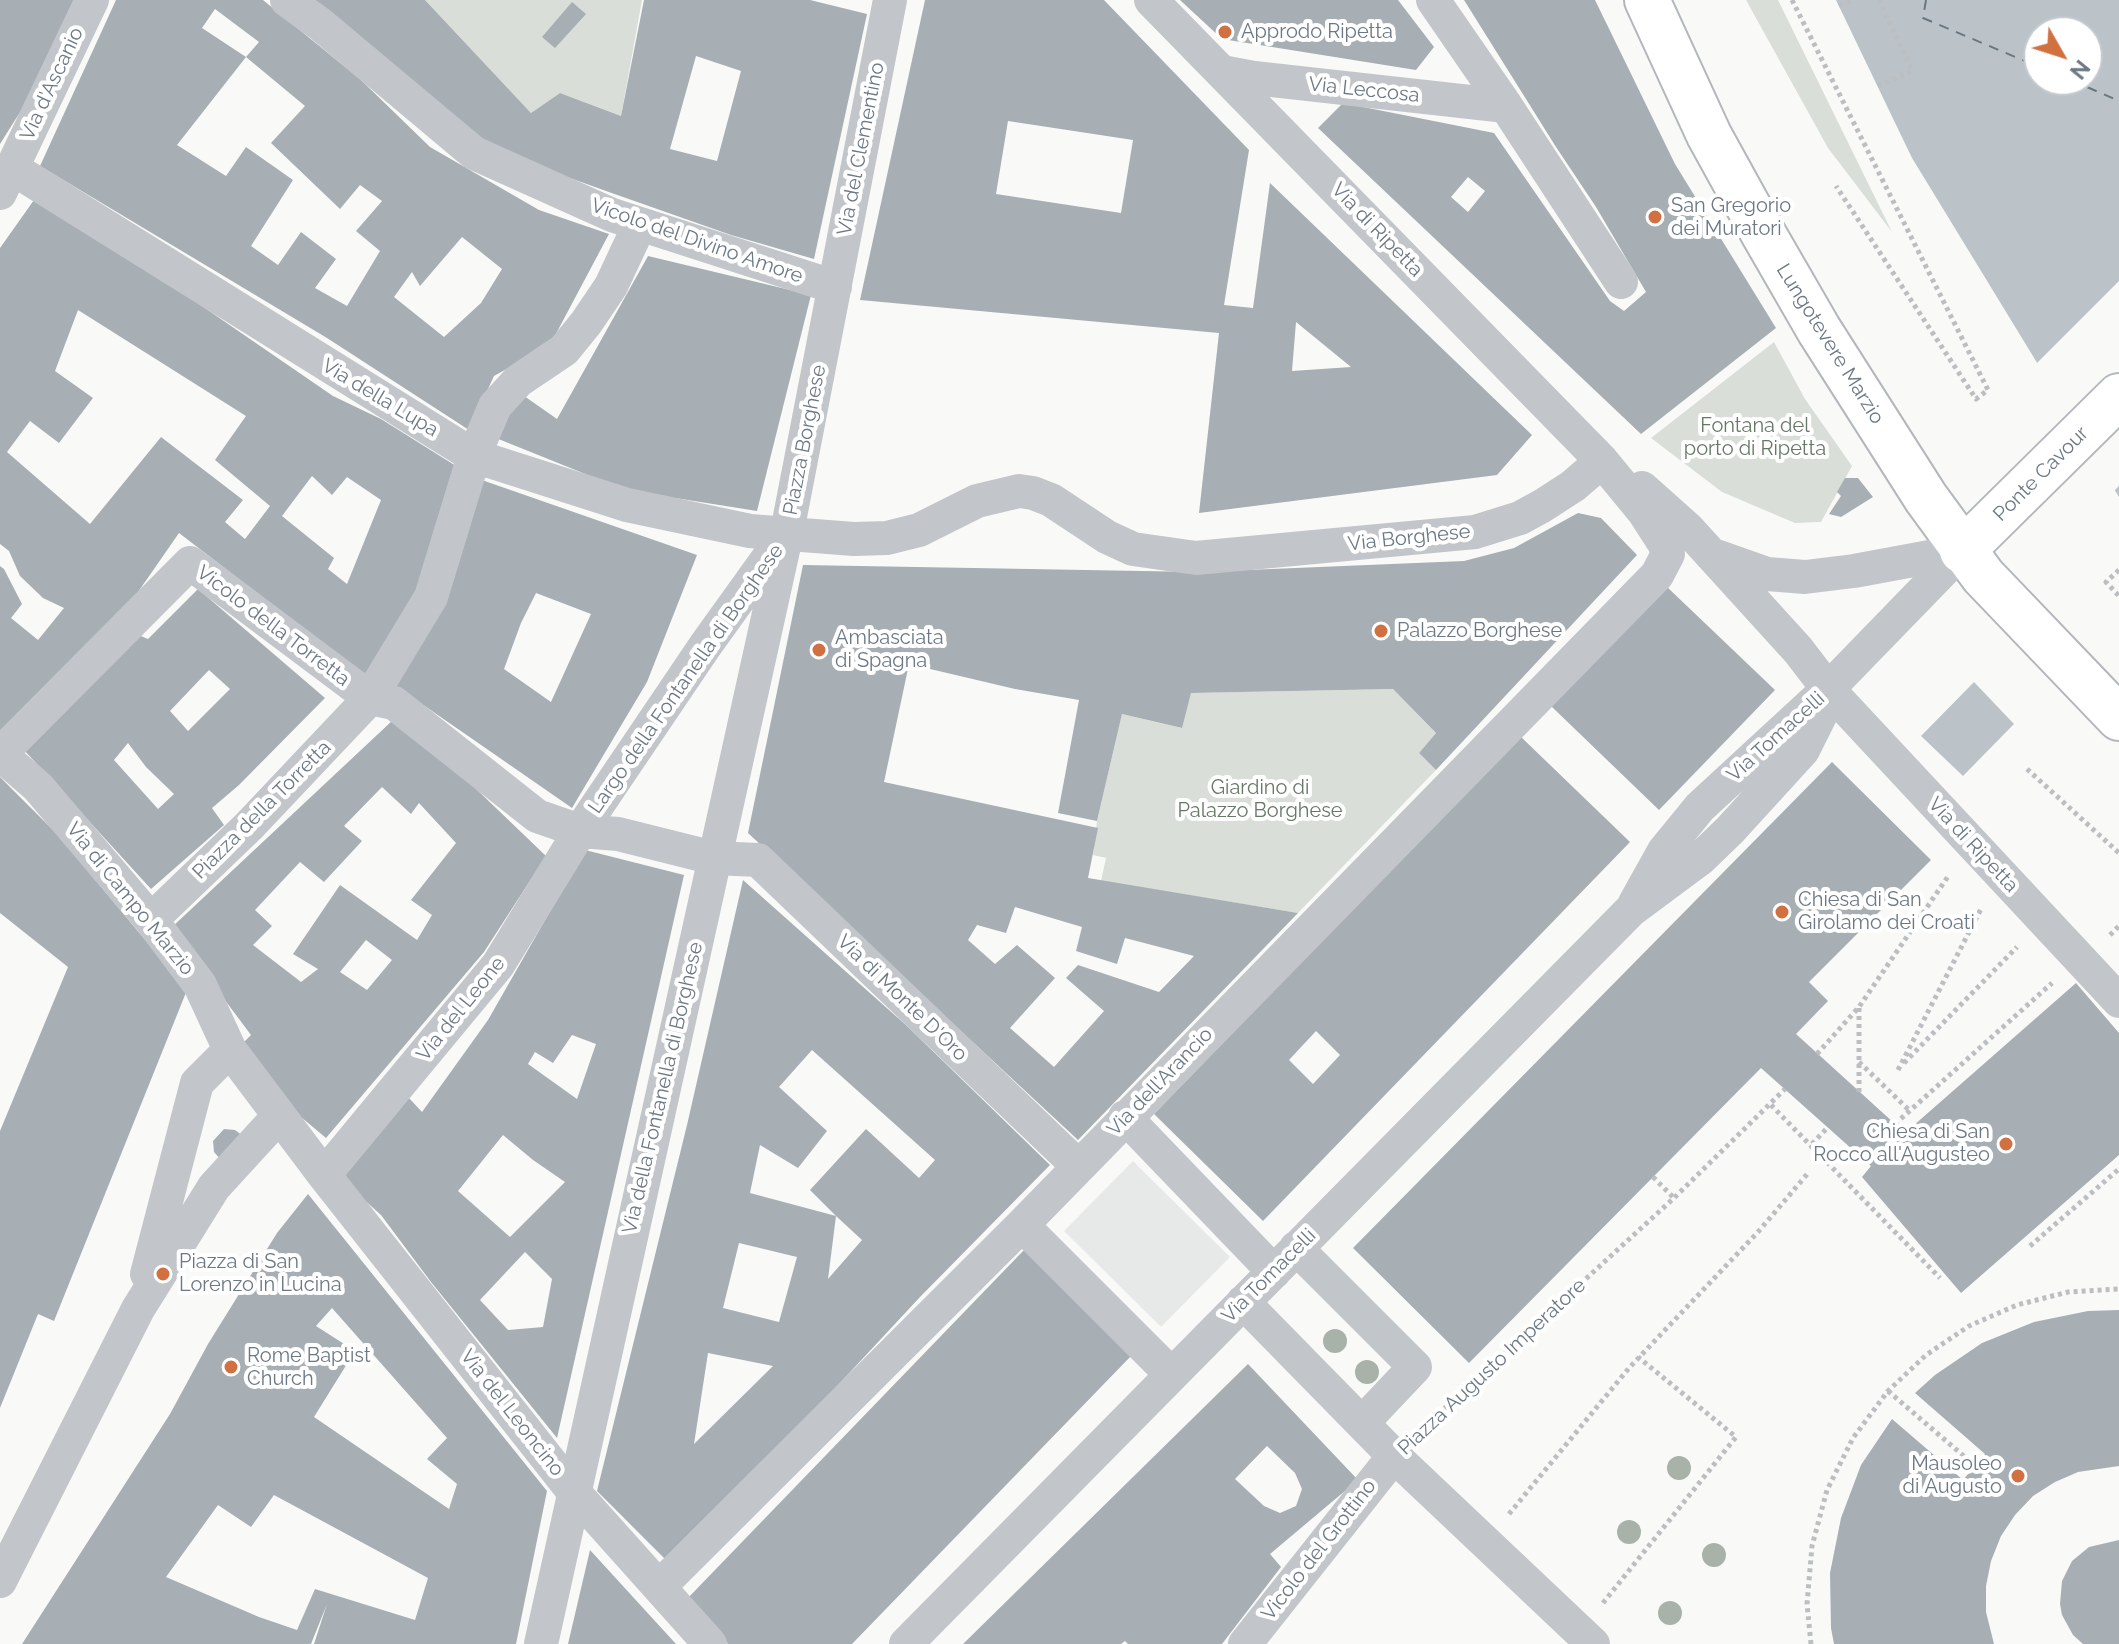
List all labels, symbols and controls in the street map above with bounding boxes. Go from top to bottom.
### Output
north arrow [2023,16,2103,96]
place label: Approdo Ripetta [1241,20,1393,44]
marker: Approdo Ripetta [1216,23,1234,41]
street label: Via d'Ascanio [15,24,89,144]
text: N [2065,55,2095,85]
street label: Via del Clementino [832,60,890,238]
street label: Via Leccosa [1307,72,1421,108]
street label: Via di Ripetta [1326,178,1428,282]
street label: Vicolo del Divino Amore [588,193,806,289]
place label: San Gregorio dei Muratori [1671,194,1791,241]
marker: San Gregorio dei Muratori [1646,208,1664,226]
street label: Lungotevere Marzio [1771,259,1889,429]
street label: Via della Lupa [317,354,443,442]
street label: Piazza Borghese [779,363,831,517]
park label: Fontana del porto di Ripetta [1684,414,1826,461]
street label: Ponte Cavour [1989,422,2093,526]
street label: Via Borghese [1347,520,1471,556]
street label: Largo della Fontanella di Borghese [583,540,789,818]
street label: Vicolo della Torretta [192,561,354,691]
place label: Palazzo Borghese [1397,619,1562,643]
marker: Palazzo Borghese [1372,622,1390,640]
place label: Ambasciata di Spagna [835,626,944,673]
marker: Ambasciata di Spagna [810,641,828,659]
street label: Via Tomacelli [1722,687,1830,787]
street label: Piazza della Torretta [188,736,336,884]
park label: Giardino di Palazzo Borghese [1177,776,1343,823]
street label: Via di Ripetta [1923,792,2023,898]
street label: Via di Campo Marzio [61,818,199,980]
place label: Chiesa di San Girolamo dei Croati [1798,888,1975,935]
marker: Chiesa di San Girolamo dei Croati [1773,903,1791,921]
street label: Via di Monte D'Oro [832,930,972,1066]
street label: Via della Fontanella di Borghese [618,940,708,1236]
street label: Via del Leone [412,952,510,1066]
street label: Via dell'Arancio [1102,1023,1218,1141]
place label: Chiesa di San Rocco all'Augusteo [1813,1120,1990,1167]
marker: Chiesa di San Rocco all'Augusteo [1997,1135,2015,1153]
street label: Via Tomacelli [1217,1224,1321,1328]
place label: Piazza di San Lorenzo in Lucina [179,1250,342,1297]
marker: Piazza di San Lorenzo in Lucina [154,1265,172,1283]
street label: Piazza Augusto Imperatore [1393,1274,1591,1460]
place label: Rome Baptist Church [247,1344,371,1391]
street label: Via del Leoncino [455,1345,569,1481]
marker: Rome Baptist Church [222,1358,240,1376]
place label: Mausoleo di Augusto [1903,1452,2002,1499]
marker: Mausoleo di Augusto [2009,1467,2027,1485]
street label: Vicolo del Grottino [1257,1475,1381,1625]

